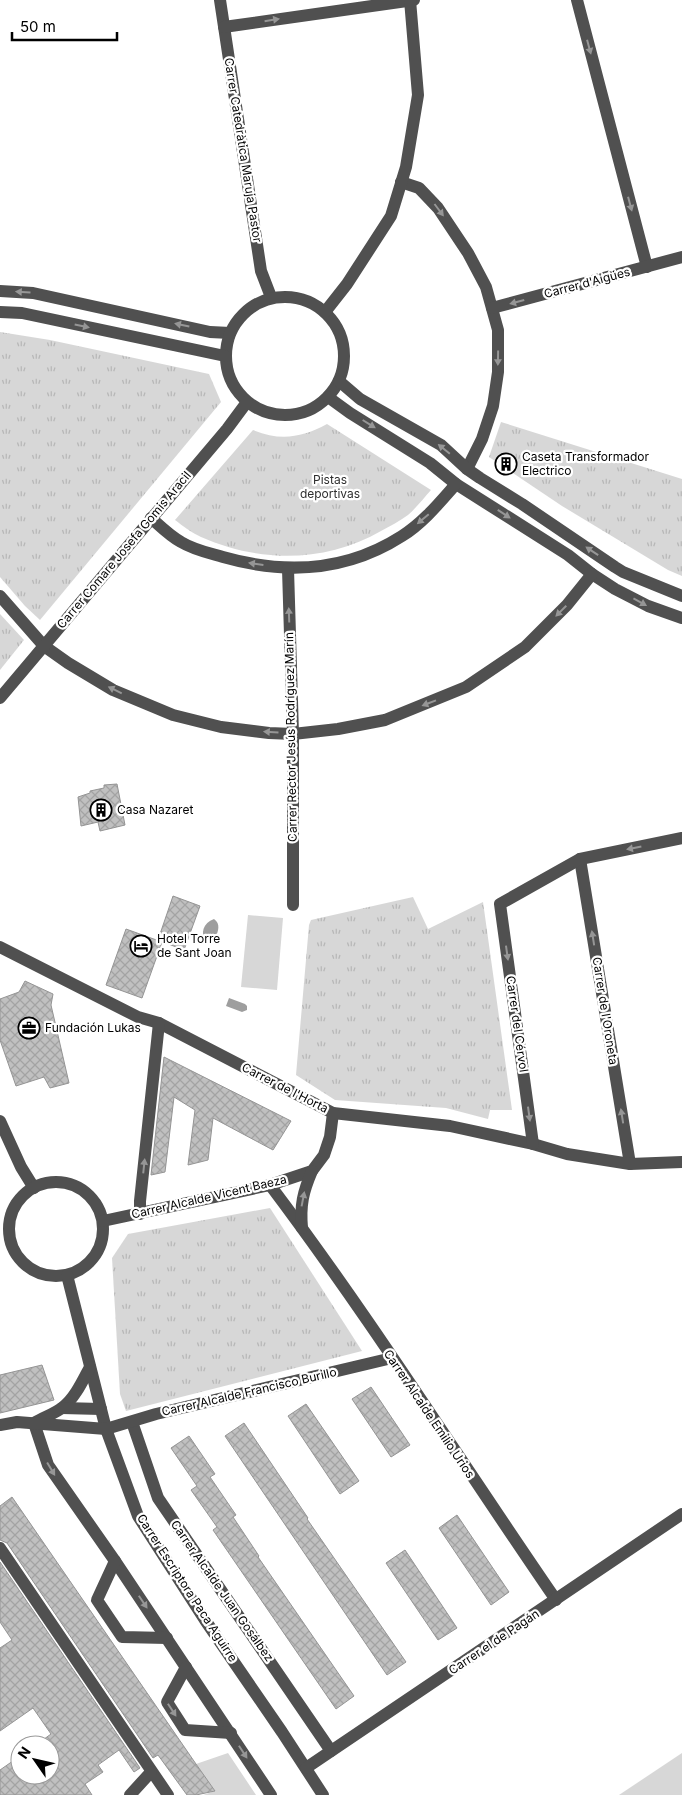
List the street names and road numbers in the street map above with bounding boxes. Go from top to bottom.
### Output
street label: Carrer Catedràtica Maruja Pastor [221,57,266,244]
street label: Carrer d'Aigües [542,264,632,301]
street label: Carrer Comare Josefa Gomis Aracil [53,468,194,631]
street label: Carrer Rector Jesús Rodríguez Marín [281,632,300,842]
street label: Carrer de l'Oroneta [590,956,621,1066]
street label: Carrer del Cérvol [503,975,532,1073]
street label: Carrer de l'Horta [239,1059,331,1116]
street label: Carrer Alcalde Vicent Baeza [130,1171,288,1222]
street label: Carrer Alcalde Emilio Urios [381,1347,478,1481]
street label: Carrer Alcalde Francisco Burillo [160,1364,338,1419]
street label: Carrer Escriptora Paca Aguirre [134,1511,241,1665]
street label: Carrer Alcalde Juan Gosálbez [168,1517,277,1664]
street label: Carrer el de Pagán [446,1606,542,1677]

